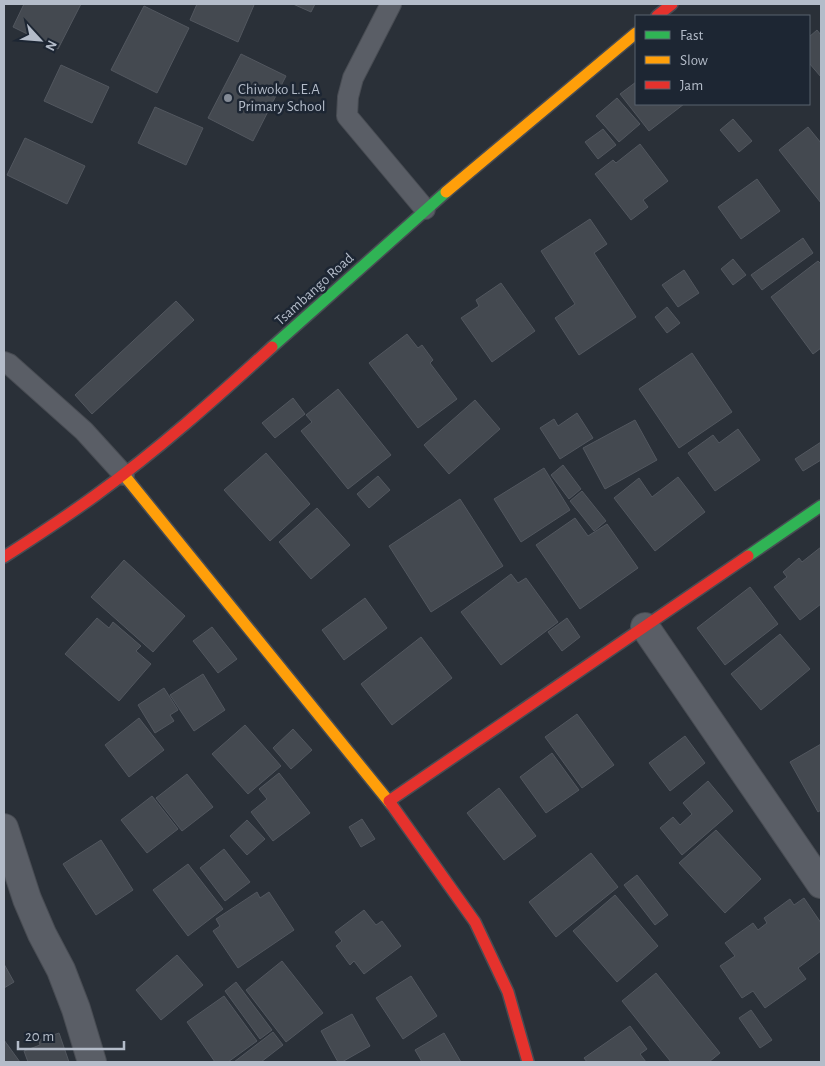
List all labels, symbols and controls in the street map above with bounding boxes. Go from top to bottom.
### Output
north arrow [15,15,65,65]
legend [635,15,810,105]
text: Fast [680,28,704,43]
text: N [42,38,59,53]
text: Slow [680,53,708,68]
text: Jam [680,78,703,93]
place label: Chiwoko L.E.A Primary School [238,82,326,114]
marker: Chiwoko L.E.A Primary School [222,92,234,104]
street label: Tsambango Road [272,250,357,328]
scale bar [18,1018,124,1050]
text: 20 m [25,1029,54,1044]

